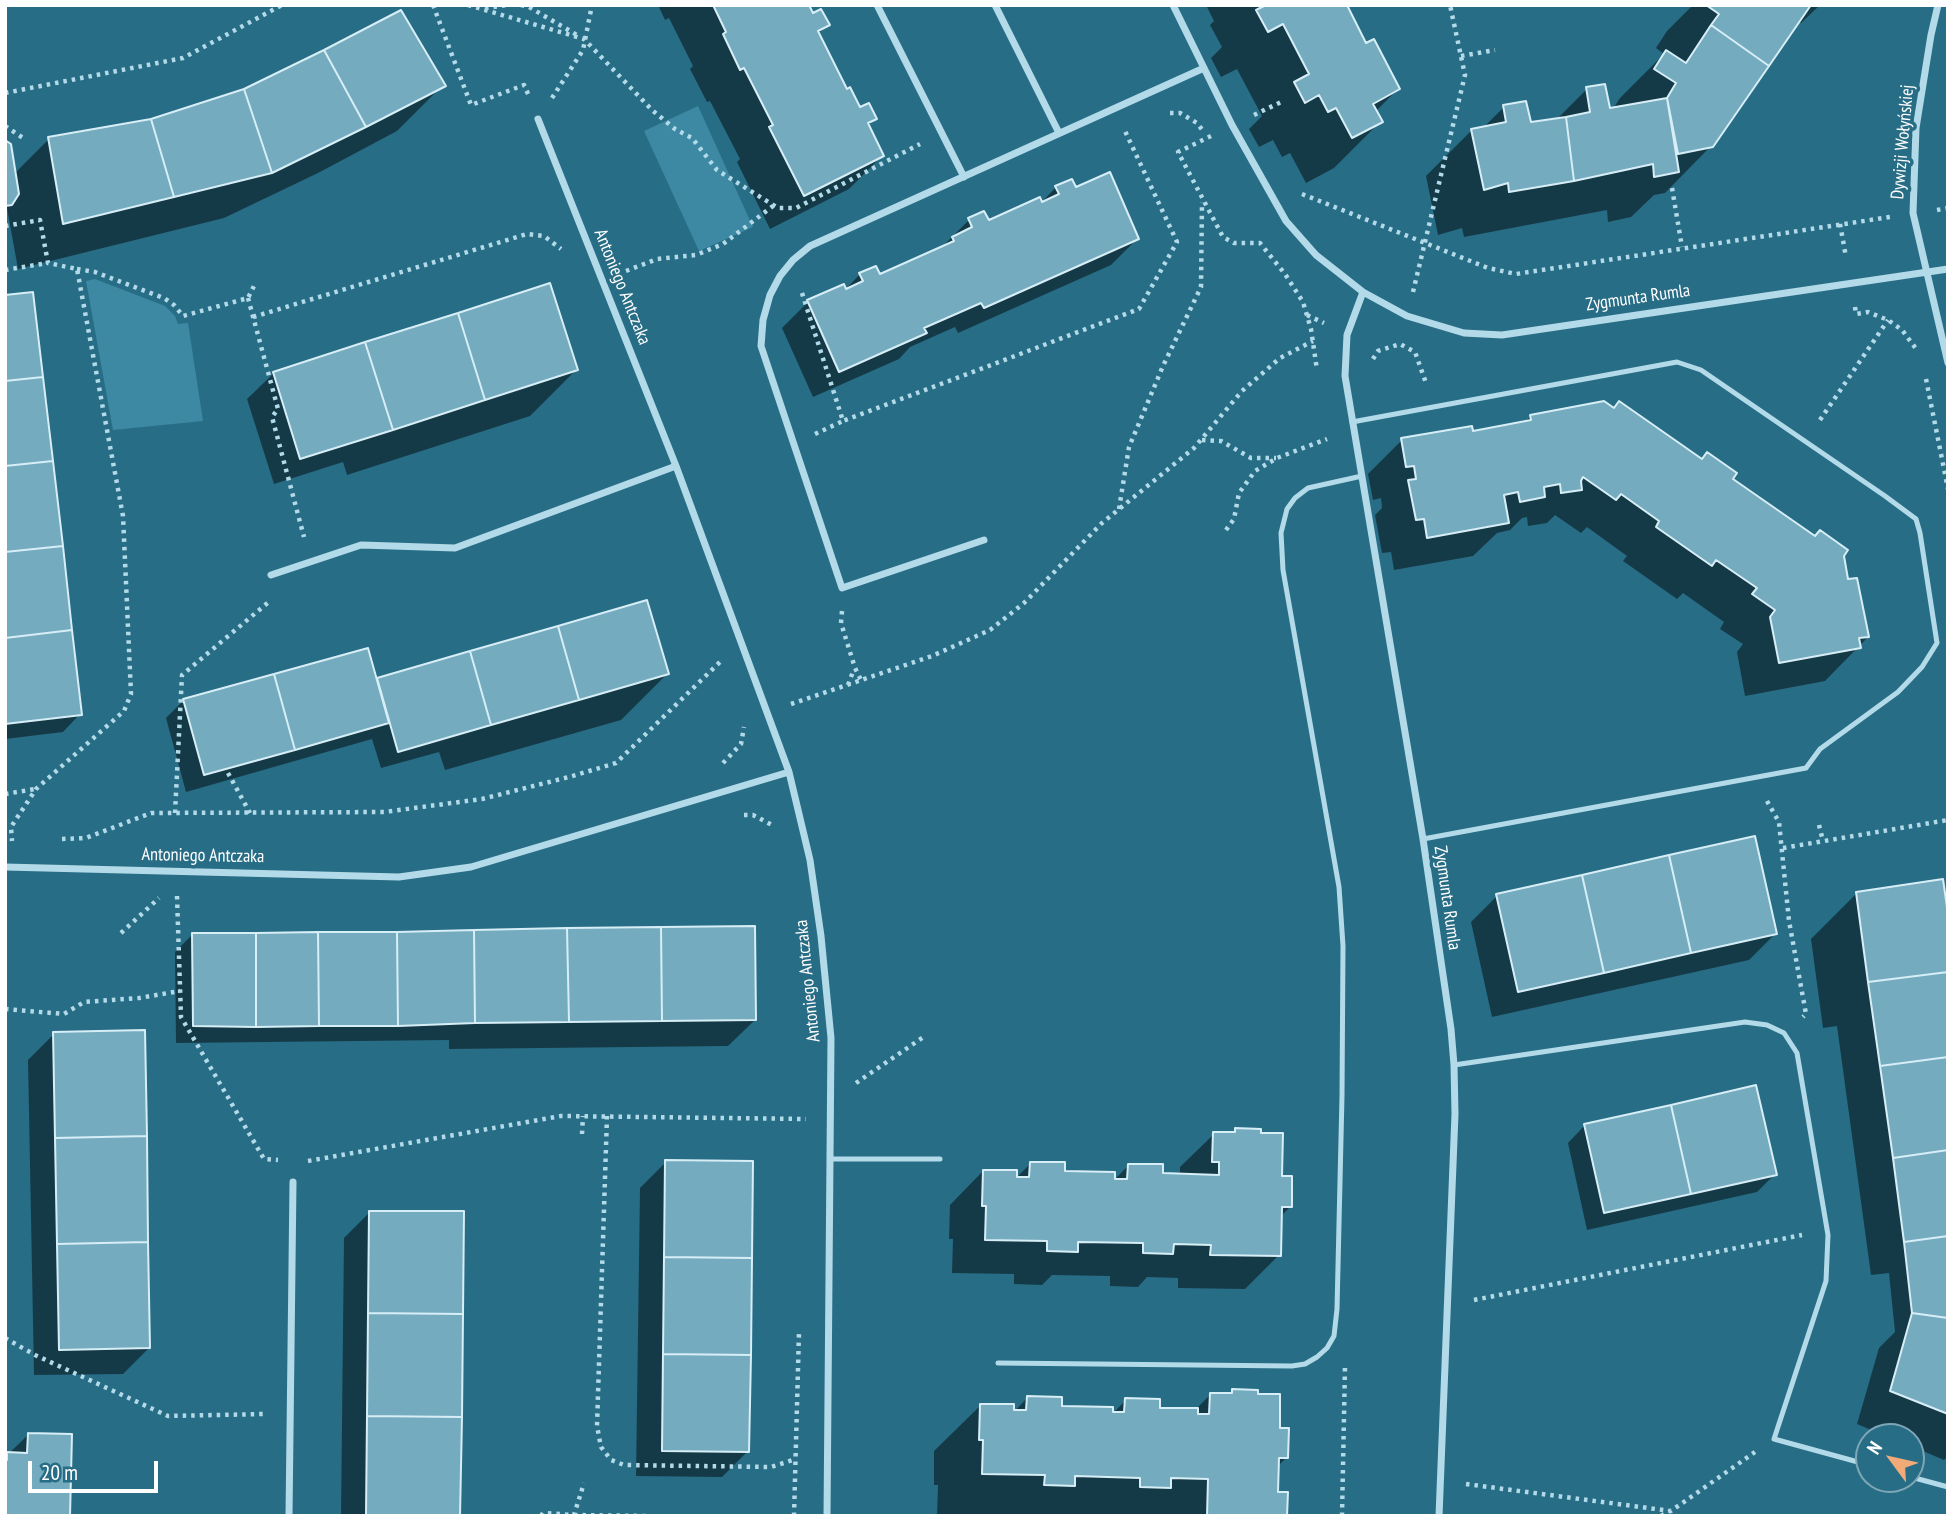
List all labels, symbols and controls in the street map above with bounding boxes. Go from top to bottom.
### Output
street label: Dywizji Wołyńskiej [1887,84,1919,200]
street label: Antoniego Antczaka [589,226,655,348]
street label: Zygmunta Rumla [1584,280,1692,316]
street label: Antoniego Antczaka [141,844,265,868]
street label: Zygmunta Rumla [1429,844,1465,952]
street label: Antoniego Antczaka [791,919,825,1043]
north arrow [1855,1423,1925,1493]
text: N [1861,1437,1887,1458]
scale bar [32,1448,161,1492]
text: 20 m [41,1459,78,1486]

